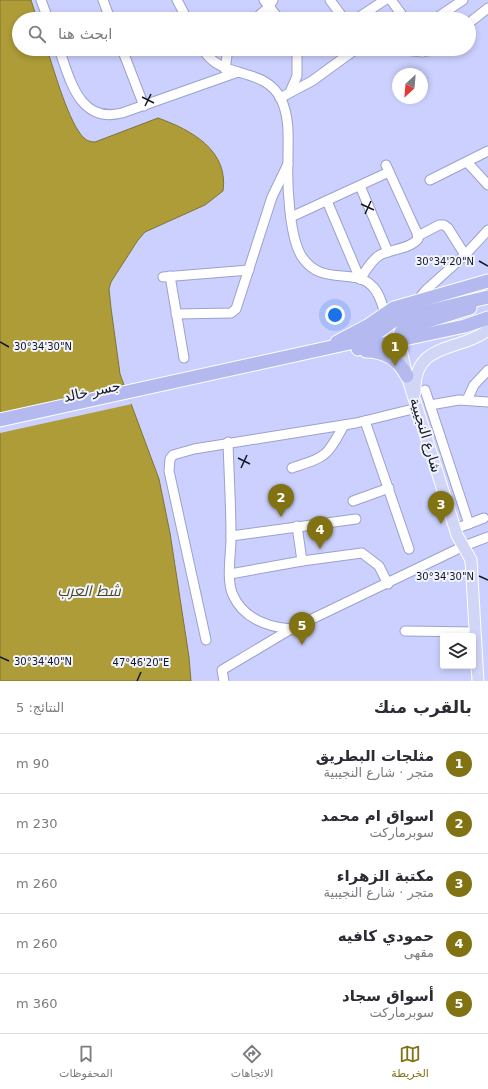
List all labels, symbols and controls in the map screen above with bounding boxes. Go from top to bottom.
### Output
search box [12,12,476,56]
icon: search [26,23,48,45]
text: ابحث هنا [58,25,113,43]
north arrow [392,68,428,104]
text: 30°34'20"N [416,256,474,267]
your location [325,305,345,325]
pin: 1 [382,333,408,366]
text: 30°34'30"N [14,341,72,352]
street label: جسر خالد [62,377,122,406]
street label: شارع النجيبية [406,396,445,475]
pin: 2 [268,484,294,517]
pin: 3 [428,491,454,524]
pin: 4 [307,516,333,549]
text: 30°34'30"N [416,571,474,582]
water label: شط العرب [57,582,121,600]
pin: 5 [289,612,315,645]
map controls [440,633,476,669]
button: layers [440,633,476,669]
text: 30°34'40"N [14,656,72,667]
text: 47°46'20"E [113,657,169,668]
text: بالقرب منك [374,697,472,717]
text: النتائج: 5 [16,700,64,715]
text: مثلجات البطريق [316,747,434,765]
text: 90 m [16,756,49,771]
text: 1 [454,756,464,771]
text: متجر · شارع النجيبية [324,765,434,780]
text: اسواق ام محمد [321,807,434,825]
text: 230 m [16,816,58,831]
text: 2 [454,816,464,831]
text: سوبرماركت [369,825,434,840]
text: مكتبة الزهراء [337,867,434,885]
text: 260 m [16,876,58,891]
text: 3 [454,876,464,891]
text: متجر · شارع النجيبية [324,885,434,900]
text: حمودي كافيه [338,927,434,945]
text: 260 m [16,936,58,951]
text: 4 [454,936,464,951]
text: مقهى [404,945,434,960]
text: أسواق سجاد [342,987,434,1005]
text: 360 m [16,996,58,1011]
text: 5 [454,996,464,1011]
text: سوبرماركت [369,1005,434,1020]
tab: المحفوظات [59,1043,113,1080]
tab: الاتجاهات [231,1043,273,1080]
tab: الخريطة [391,1043,429,1080]

